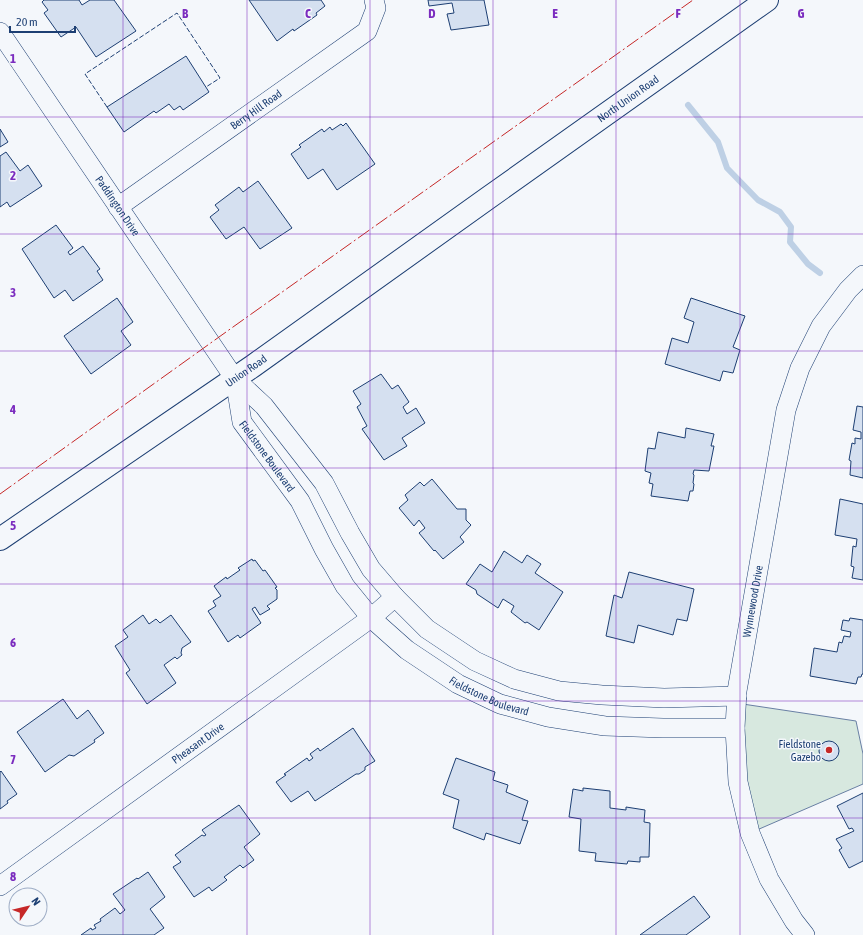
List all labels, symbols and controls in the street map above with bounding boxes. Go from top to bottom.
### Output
text: B [182,6,189,21]
text: C [305,6,311,21]
text: D [428,6,436,21]
text: E [552,6,558,21]
text: F [675,6,681,21]
text: G [798,6,805,21]
scale bar [10,8,75,34]
text: 20 m [16,15,38,29]
text: 1 [10,51,16,66]
street label: North Union Road [595,73,661,124]
street label: Berry Hill Road [228,87,284,132]
text: 2 [10,168,16,183]
street label: Paddington Drive [93,174,142,238]
text: 3 [10,285,16,300]
street label: Union Road [223,352,269,389]
text: 4 [9,402,16,417]
street label: Fieldstone Boulevard [237,418,297,494]
text: 5 [10,518,16,533]
street label: Wynnewood Drive [740,564,765,638]
text: 6 [10,635,16,650]
street label: Fieldstone Boulevard [447,674,530,718]
street label: Pheasant Drive [169,720,226,766]
place label: Fieldstone Gazebo [779,738,821,763]
marker: Fieldstone Gazebo [824,745,834,755]
text: 7 [10,752,16,767]
text: 8 [10,869,16,884]
north arrow [8,887,48,927]
text: N [29,895,43,907]

